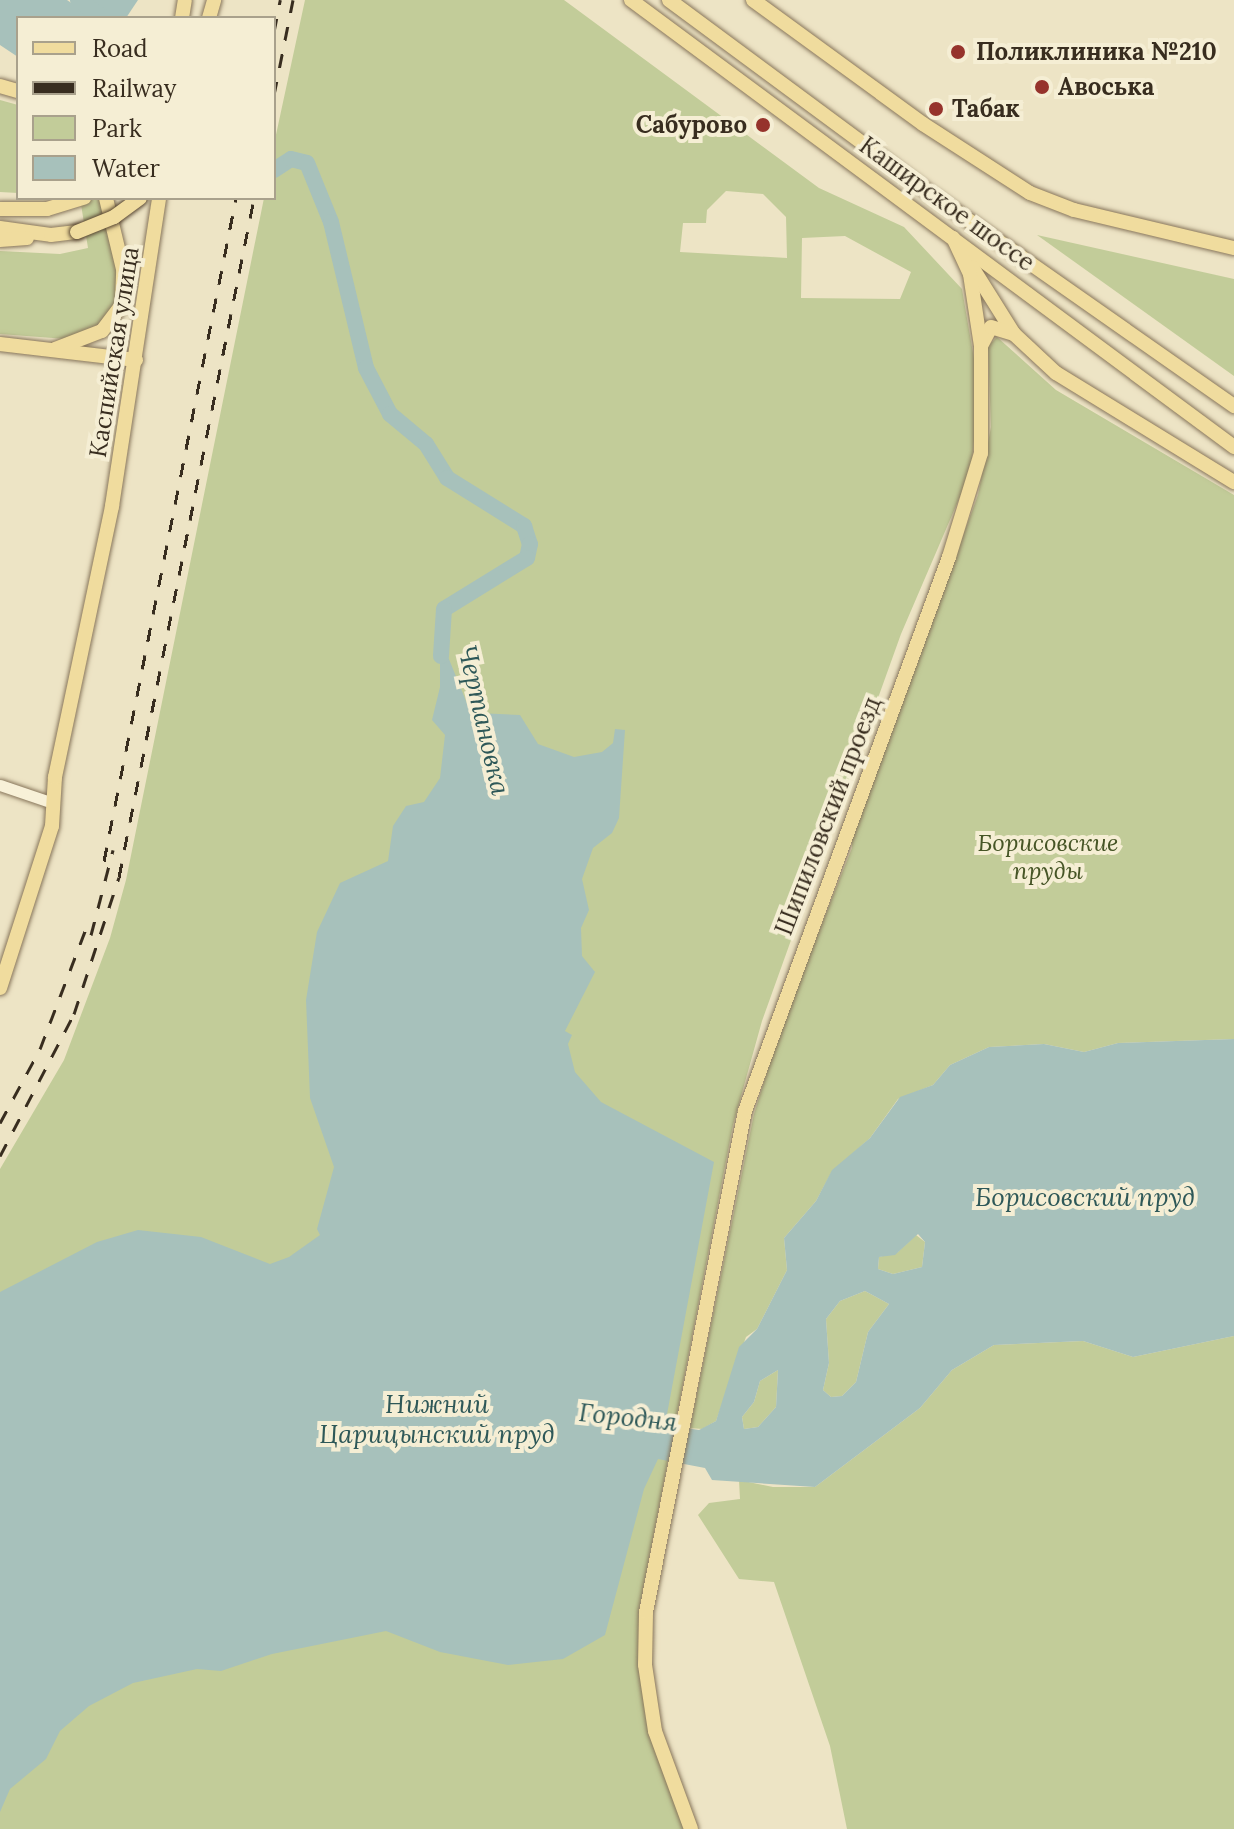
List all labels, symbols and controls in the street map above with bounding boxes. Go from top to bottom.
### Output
legend [16,16,276,200]
text: Road [92,33,148,64]
place label: Поликлиника №210 [976,38,1217,66]
marker: Поликлиника №210 [947,41,969,63]
text: Railway [92,73,176,104]
place label: Авоська [1058,73,1154,101]
marker: Авоська [1033,78,1051,96]
place label: Табак [952,95,1020,123]
marker: Табак [927,100,945,118]
place label: Сабурово [636,111,747,139]
text: Park [92,113,142,144]
marker: Сабурово [754,116,772,134]
street label: Каширское шоссе [854,131,1040,277]
text: Water [92,153,160,184]
street label: Каспийская улица [83,245,145,459]
water label: Чертановка [452,642,516,798]
street label: Шипиловский проезд [769,693,887,939]
park label: Борисовские пруды [977,829,1119,885]
water label: Борисовский пруд [975,1181,1195,1213]
water label: Нижний Царицынский пруд [319,1388,555,1450]
water label: Городня [577,1396,679,1438]

